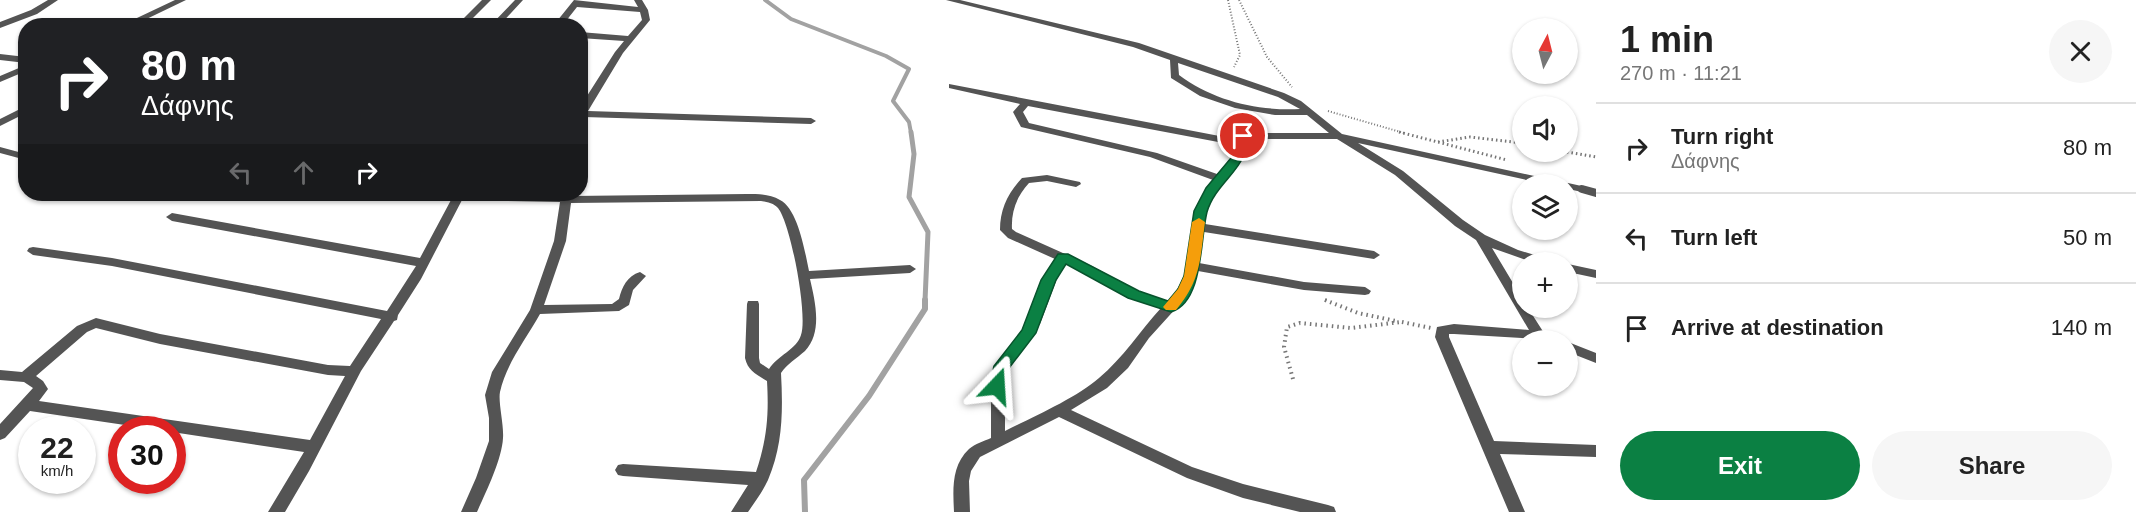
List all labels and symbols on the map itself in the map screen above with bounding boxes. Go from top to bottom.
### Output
north arrow [1512,18,1578,84]
pin [1217,110,1268,161]
position arrow [965,354,1029,418]
speed limit sign: 30 [108,416,186,494]

